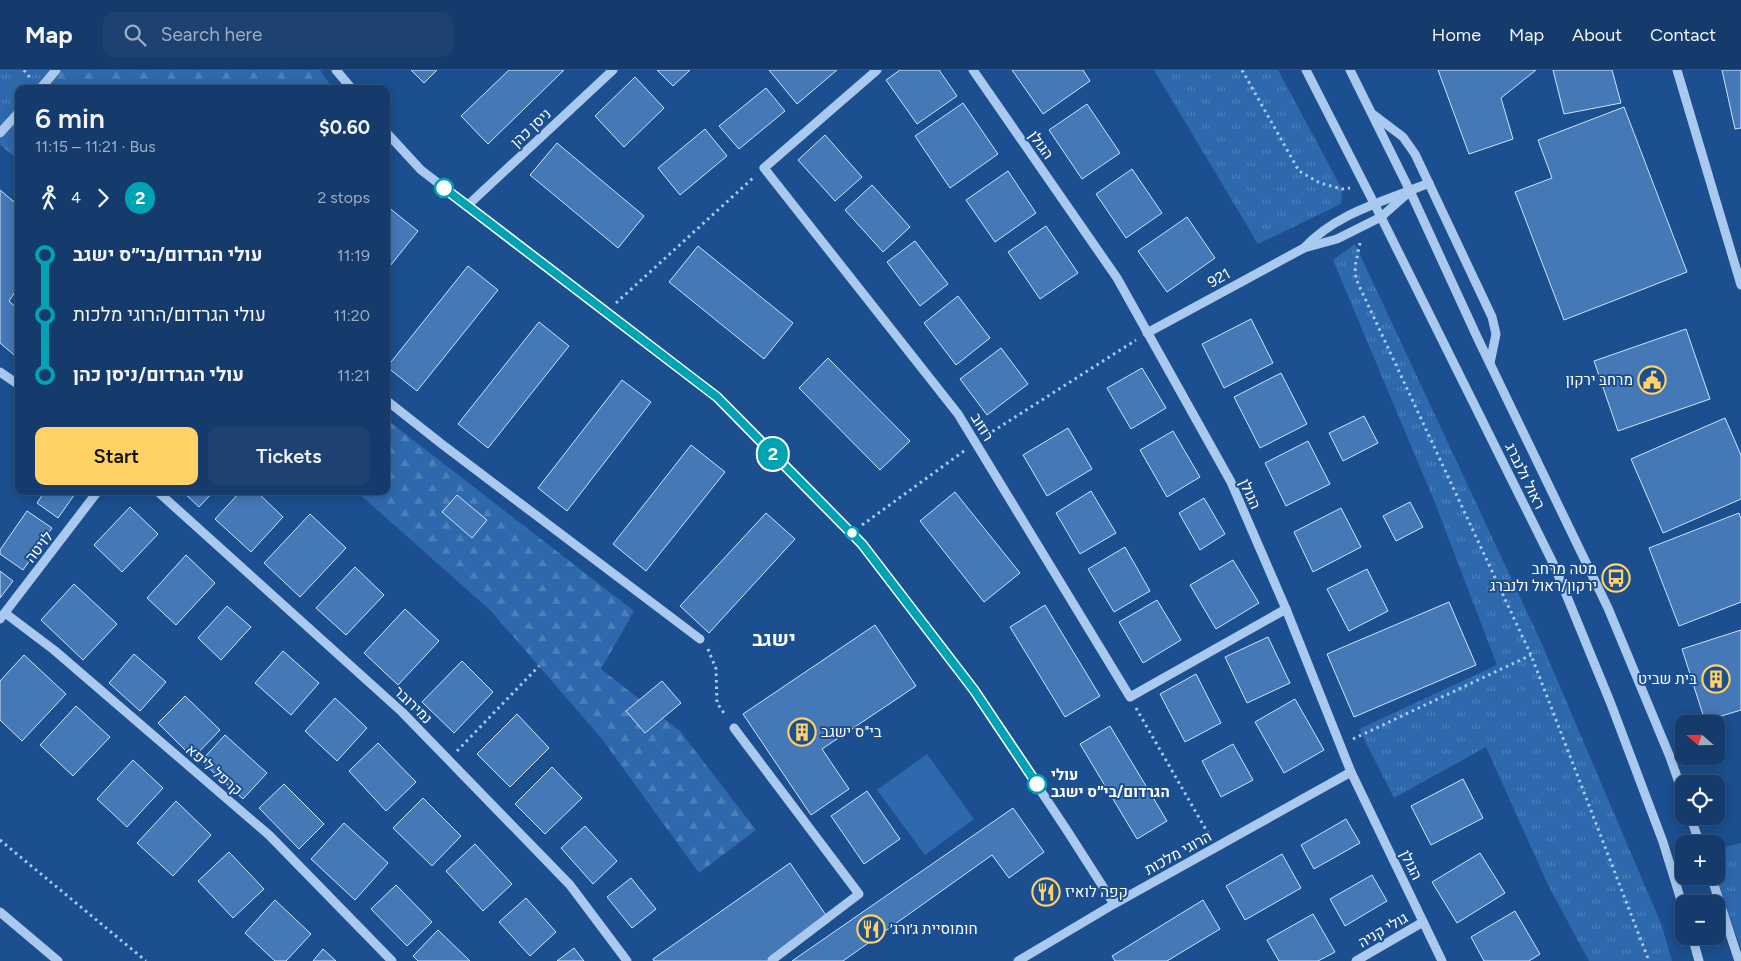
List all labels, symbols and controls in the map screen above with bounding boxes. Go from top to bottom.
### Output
search box [103,12,453,57]
text: Map [25,20,73,49]
icon: search [121,21,149,49]
text: Search here [161,23,262,46]
text: Home [1432,24,1481,46]
text: Map [1509,24,1544,46]
text: About [1572,24,1622,46]
text: Contact [1650,24,1716,46]
text: 6 min [35,101,105,135]
street label: ניסן כהן [507,105,555,151]
text: $0.60 [319,116,370,139]
street label: הגולן [1025,127,1057,163]
text: 11:15 – 11:21 · Bus [35,137,156,156]
unlabelled marker [434,178,454,198]
icon: walk [35,184,63,212]
icon: forward [89,184,117,212]
text: 2 [135,187,145,209]
text: 4 [71,188,81,207]
text: 2 stops [317,188,370,207]
text: עולי הגרדום/בי״ס ישגב [73,243,262,266]
text: 11:19 [337,246,370,265]
street label: 921 [1205,265,1233,291]
text: עולי הגרדום/הרוגי מלכות [73,303,266,326]
text: 11:20 [334,306,370,325]
text: עולי הגרדום/ניסן כהן [73,363,244,386]
public building icon: מרחב ירקון [1637,365,1667,395]
text: 11:21 [337,366,370,385]
place label: מרחב ירקון [1565,371,1633,389]
street label: רוזוב [967,410,997,444]
button: Start [35,427,198,485]
button: Tickets [208,427,370,485]
line badge: 2 [757,438,789,470]
street label: ראול ולנברג [1501,440,1549,512]
text: 2 [768,443,778,465]
street label: הגולן [1235,476,1265,512]
unlabelled marker [845,526,859,540]
street label: לויטה [21,528,57,566]
place label: מטה מרחב ירקון/ראול ולנברג [1490,560,1597,595]
bus stop icon: מטה מרחב ירקון/ראול ולנברג [1601,563,1631,593]
district label: ישגב [752,627,796,651]
building icon: בית שביט [1701,664,1731,694]
place label: בית שביט [1638,670,1697,688]
street label: נמירובר [390,682,436,728]
north arrow [1675,715,1725,765]
map controls [1675,715,1725,945]
building icon: בי"ס ישגב [787,717,817,747]
place label: בי"ס ישגב [821,723,882,741]
street label: קרפל ליפא [182,741,246,799]
place label: עולי הגרדום/בי״ס ישגב [1051,766,1170,801]
marker: עולי הגרדום/בי״ס ישגב [1027,774,1047,794]
button: locate [1675,775,1725,825]
street label: הרוגי מלכות [1141,827,1215,879]
button: + [1675,835,1725,885]
street label: הגולן [1396,847,1426,883]
restaurant icon: קפה לואיז [1031,877,1061,907]
place label: קפה לואיז [1065,883,1128,901]
button: − [1675,895,1725,945]
street label: גולי קניה [1355,909,1411,951]
restaurant icon: חומוסיית ג׳ורג׳ [856,914,886,944]
place label: חומוסיית ג׳ורג׳ [890,920,978,938]

